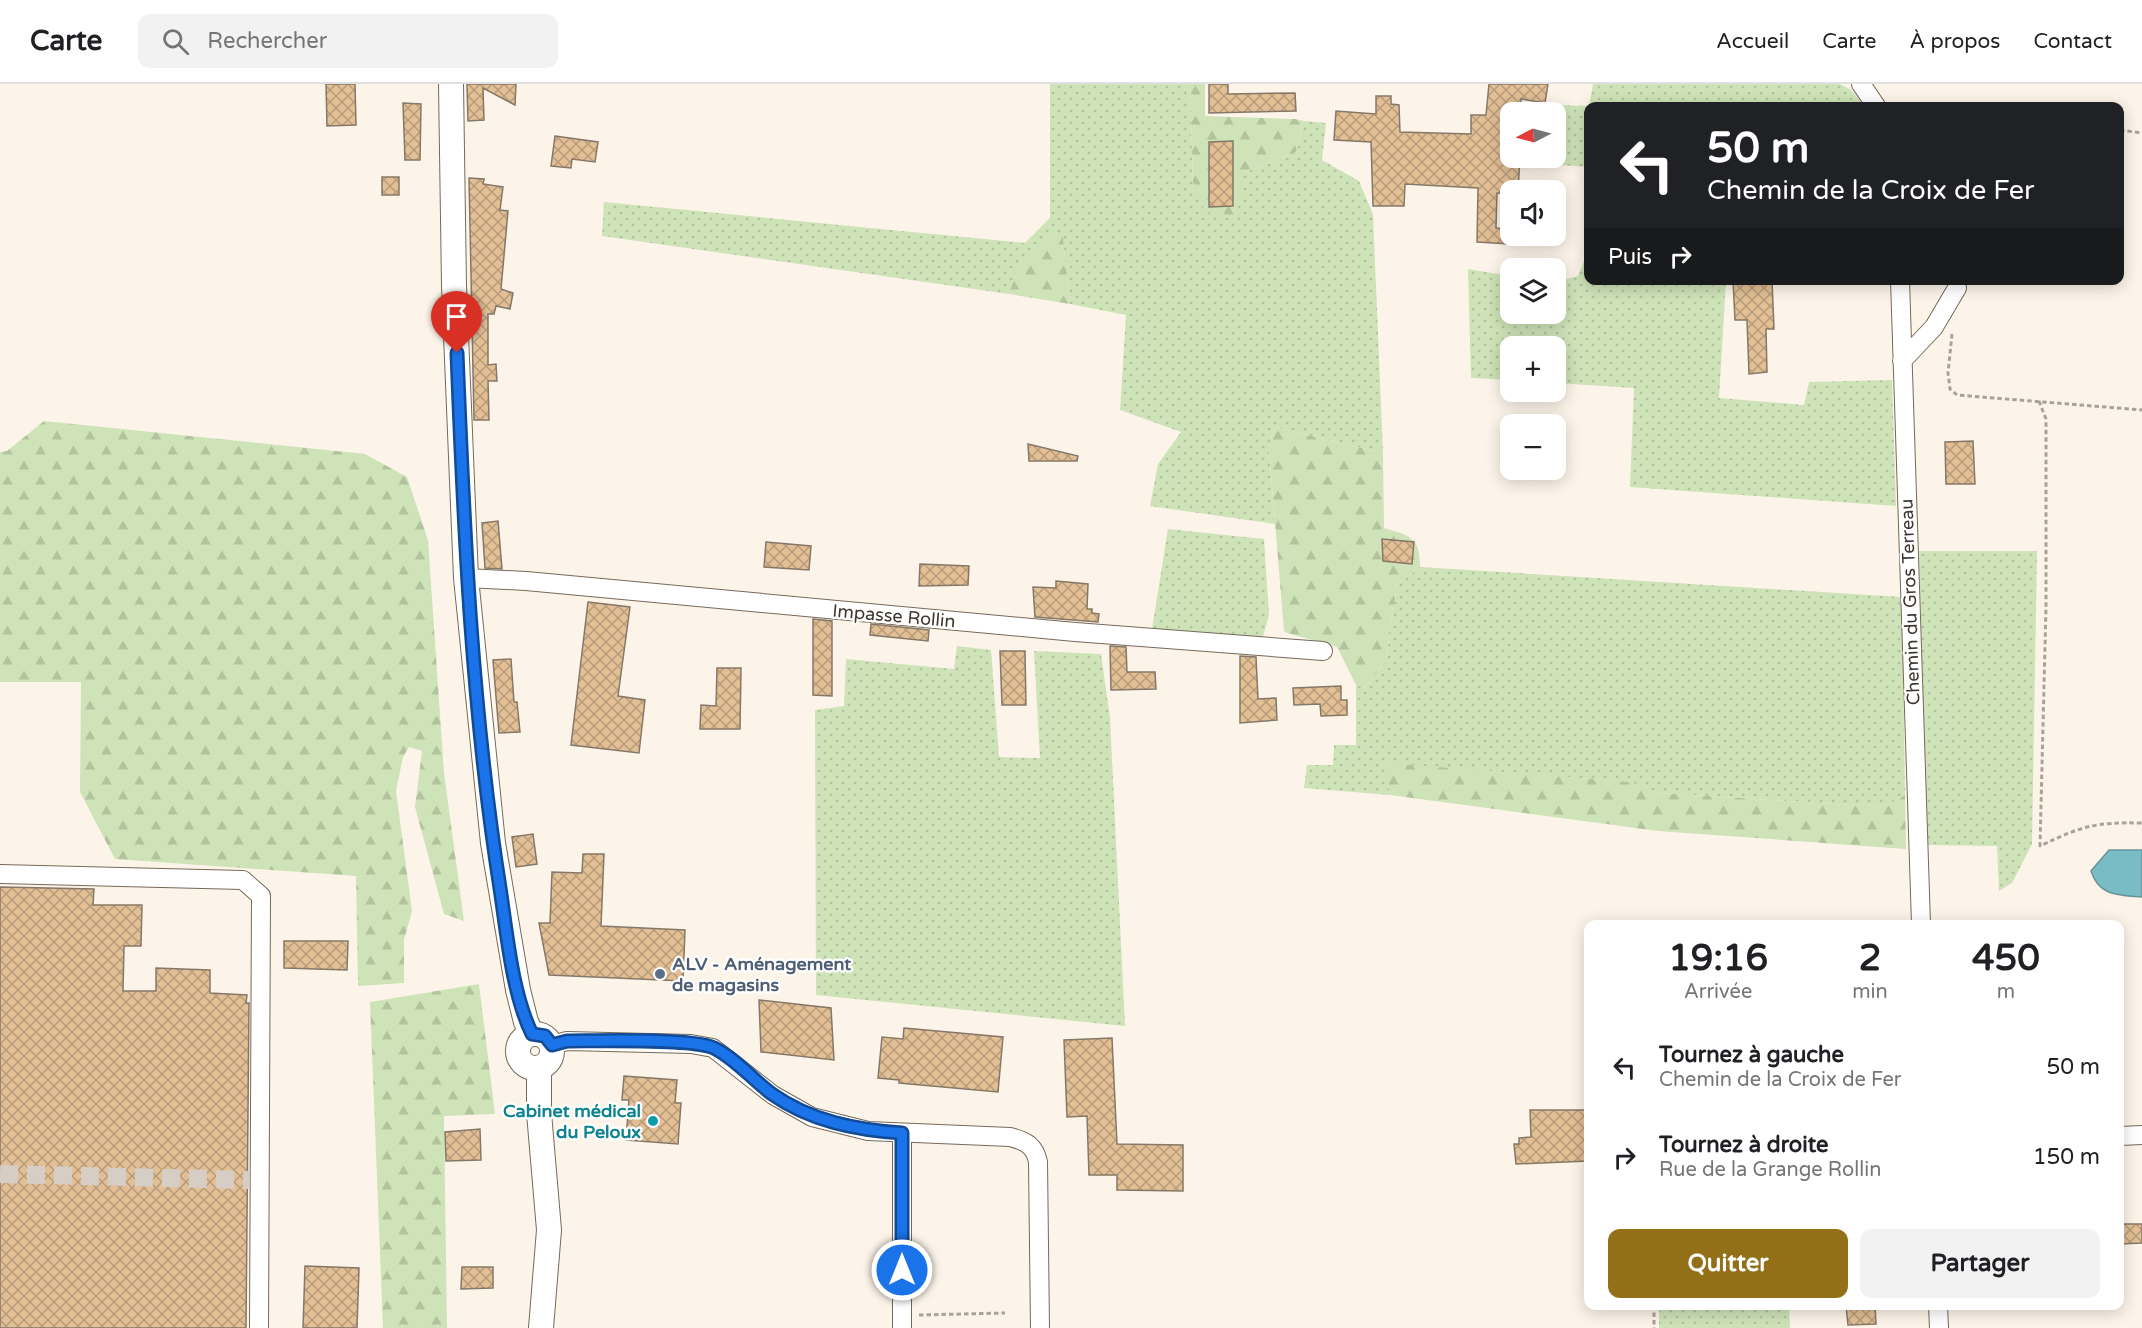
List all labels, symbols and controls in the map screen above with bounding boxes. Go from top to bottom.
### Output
search box [138,14,558,68]
text: Carte [30,24,102,58]
icon: search [159,25,192,58]
text: Rechercher [207,28,327,54]
text: Accueil [1716,29,1789,54]
text: Carte [1822,29,1876,54]
text: À propos [1909,29,2000,54]
text: Contact [2033,29,2112,54]
north arrow [1500,102,1566,168]
map controls [1500,102,1566,480]
text: 50 m [1707,123,1809,174]
icon: left [1608,126,1686,204]
text: Chemin de la Croix de Fer [1707,174,2034,207]
button: sound [1500,180,1566,246]
icon: right [1664,240,1697,273]
text: Puis [1608,244,1652,270]
button: layers [1500,258,1566,324]
pin [431,291,482,353]
icon: arrive [440,300,473,333]
button: + [1500,336,1566,402]
button: − [1500,414,1566,480]
street label: Chemin du Gros Terreau [1895,498,1925,706]
street label: Impasse Rollin [832,600,956,632]
text: 19:16 [1668,937,1768,980]
text: 2 [1859,937,1881,980]
text: 450 [1972,937,2040,980]
place label: ALV - Aménagement de magasins [672,953,851,996]
marker: ALV - Aménagement de magasins [653,967,667,981]
text: Arrivée [1684,980,1752,1004]
text: min [1852,980,1888,1004]
text: m [1997,980,2015,1004]
text: Tournez à gauche [1659,1042,1844,1068]
icon: left [1608,1051,1641,1084]
text: 50 m [2046,1054,2100,1080]
text: Chemin de la Croix de Fer [1659,1068,1901,1092]
place label: Cabinet médical du Peloux [503,1100,641,1143]
marker: Cabinet médical du Peloux [646,1114,660,1128]
text: Tournez à droite [1659,1132,1828,1158]
icon: right [1608,1141,1641,1174]
text: 150 m [2033,1144,2100,1170]
text: Rue de la Grange Rollin [1659,1158,1881,1182]
button: Quitter [1608,1229,1848,1298]
button: Partager [1860,1229,2100,1298]
position arrow [870,1238,934,1302]

